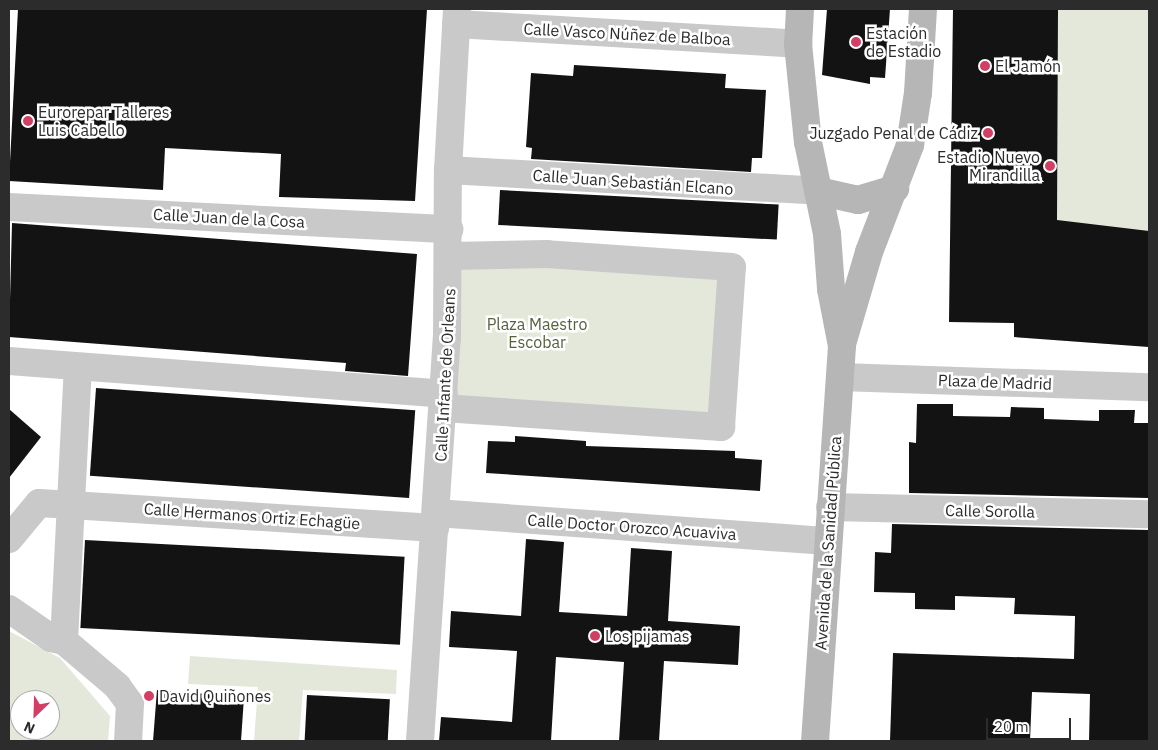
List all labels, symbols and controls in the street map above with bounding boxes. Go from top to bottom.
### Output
street label: Calle Vasco Núñez de Balboa [523,19,731,49]
place label: Estación de Estadio [866,23,941,61]
marker: Estación de Estadio [850,36,862,48]
place label: El Jamón [995,56,1061,76]
marker: El Jamón [979,60,991,72]
place label: Eurorepar Talleres Luis Cabello [38,102,170,140]
marker: Eurorepar Talleres Luis Cabello [22,115,34,127]
place label: Juzgado Penal de Cádiz [809,123,978,143]
marker: Juzgado Penal de Cádiz [982,127,994,139]
place label: Estadio Nuevo Mirandilla [937,147,1040,185]
marker: Estadio Nuevo Mirandilla [1044,160,1056,172]
street label: Calle Juan Sebastián Elcano [532,165,734,199]
street label: Calle Juan de la Cosa [153,204,305,232]
street label: Calle Infante de Orleans [431,288,459,462]
park label: Plaza Maestro Escobar [487,314,587,352]
street label: Plaza de Madrid [938,370,1052,394]
street label: Avenida de la Sanidad Pública [811,435,845,651]
street label: Calle Hermanos Ortiz Echagüe [143,499,361,533]
street label: Calle Sorolla [945,501,1035,521]
street label: Calle Doctor Orozco Acuaviva [527,510,737,544]
place label: Los pijamas [605,626,690,646]
marker: Los pijamas [589,630,601,642]
place label: David Quiñones [159,686,271,706]
north arrow [10,690,60,740]
marker: David Quiñones [143,690,155,702]
scale bar [988,708,1073,740]
text: 20 m [994,717,1029,736]
text: N [21,718,38,738]

